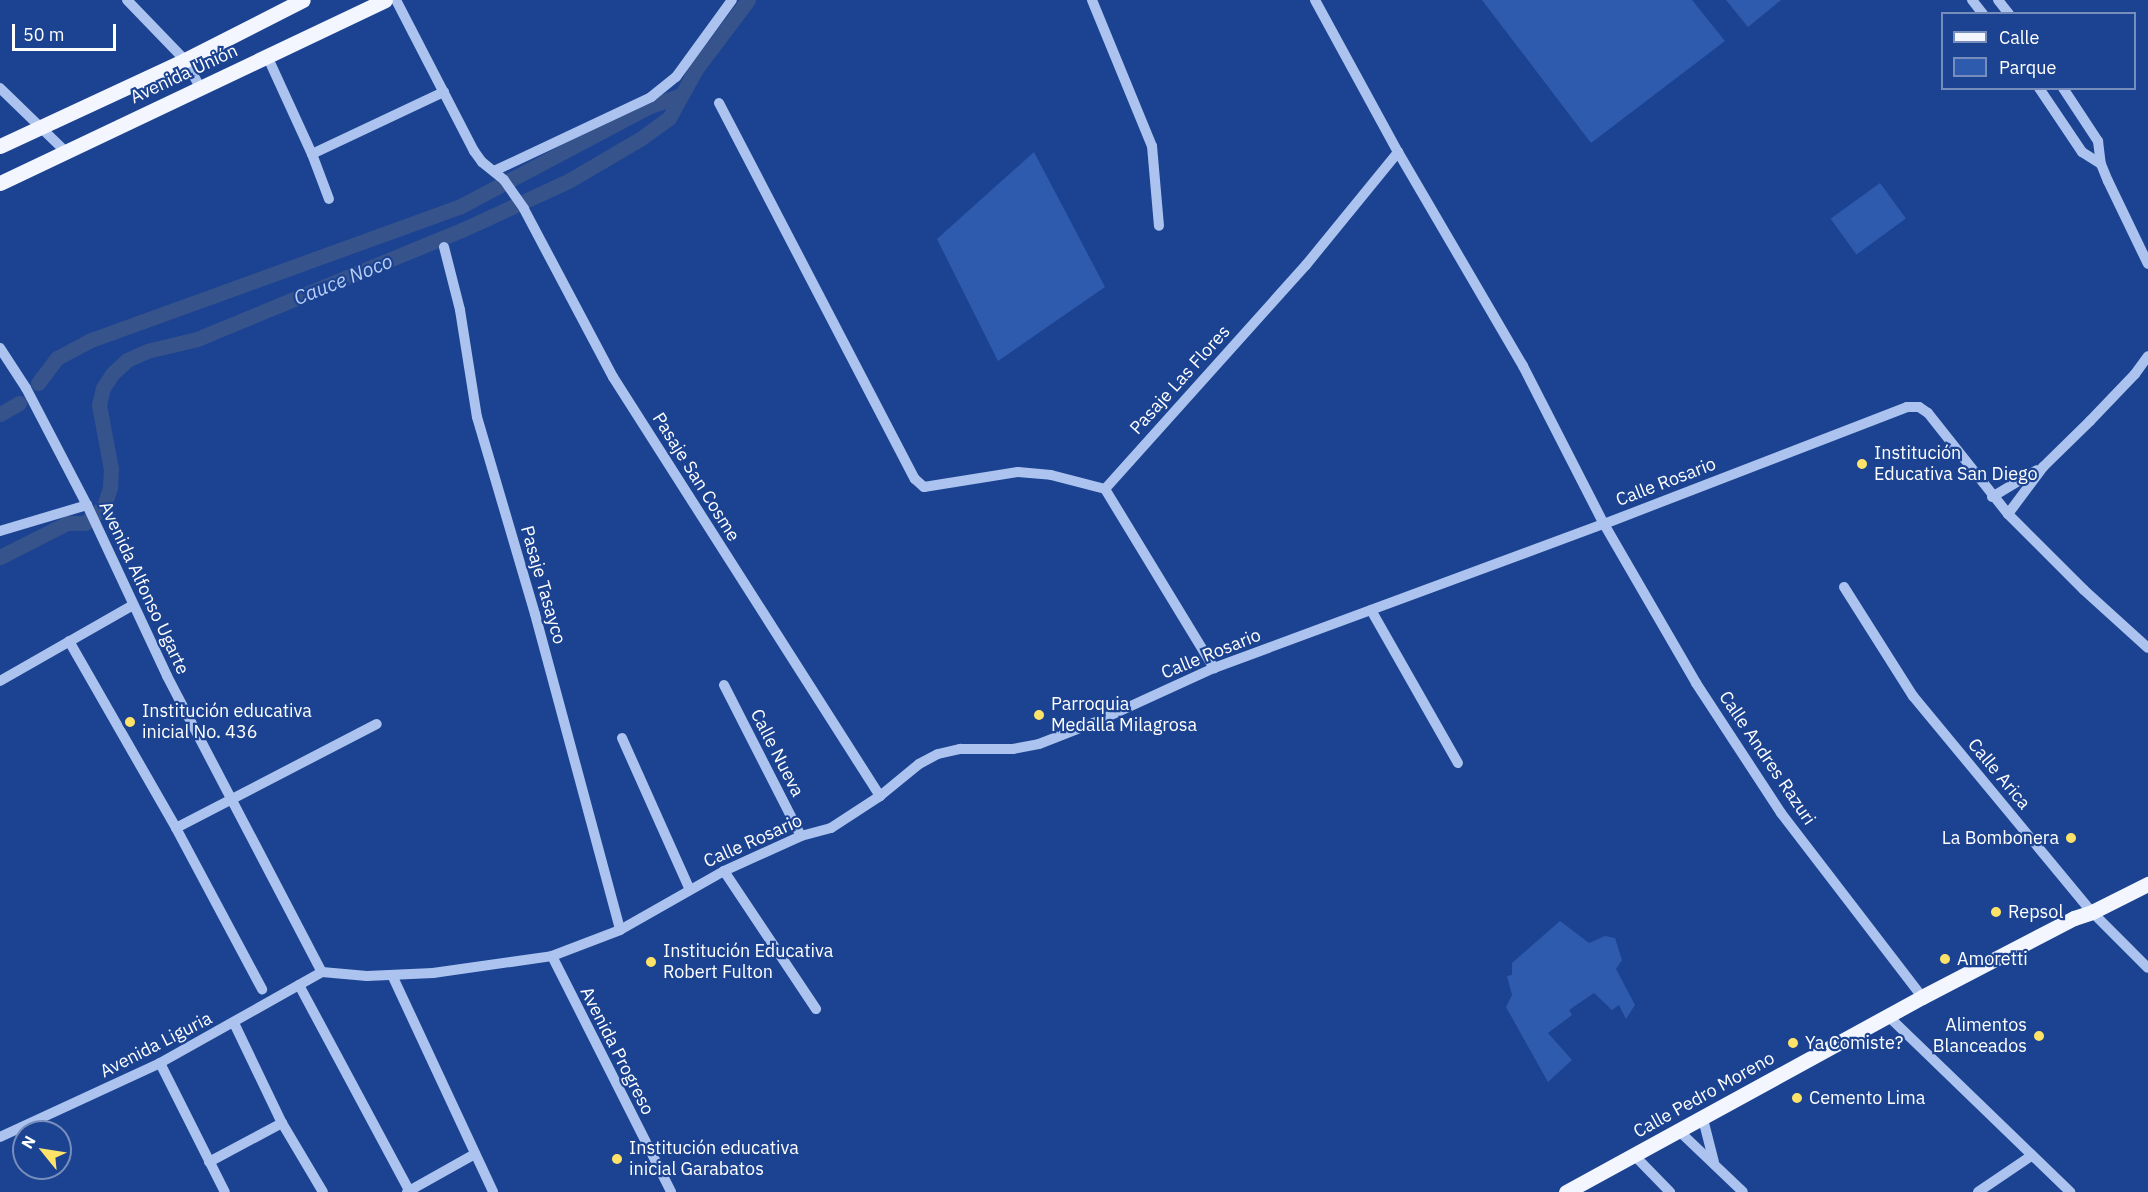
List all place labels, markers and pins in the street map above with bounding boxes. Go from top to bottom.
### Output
place label: Institución Educativa San Diego [1874,443,2037,486]
marker: Institución Educativa San Diego [1855,457,1869,471]
place label: Parroquia Medalla Milagrosa [1051,694,1197,736]
place label: Institución educativa inicial No. 436 [142,701,312,744]
marker: Parroquia Medalla Milagrosa [1032,708,1046,722]
marker: Institución educativa inicial No. 436 [123,715,137,729]
place label: La Bombonera [1942,827,2059,849]
marker: La Bombonera [2064,831,2078,845]
place label: Repsol [2008,901,2063,923]
marker: Repsol [1989,905,2003,919]
place label: Institución Educativa Robert Fulton [663,941,833,984]
place label: Amoretti [1957,948,2028,970]
marker: Amoretti [1938,952,1952,966]
marker: Institución Educativa Robert Fulton [644,955,658,969]
place label: Alimentos Blanceados [1933,1015,2027,1058]
marker: Alimentos Blanceados [2032,1029,2046,1043]
place label: Ya Comiste? [1805,1032,1903,1054]
marker: Ya Comiste? [1786,1036,1800,1050]
place label: Cemento Lima [1809,1087,1925,1109]
marker: Cemento Lima [1790,1091,1804,1105]
place label: Institución educativa inicial Garabatos [629,1138,799,1180]
marker: Institución educativa inicial Garabatos [610,1152,624,1166]

